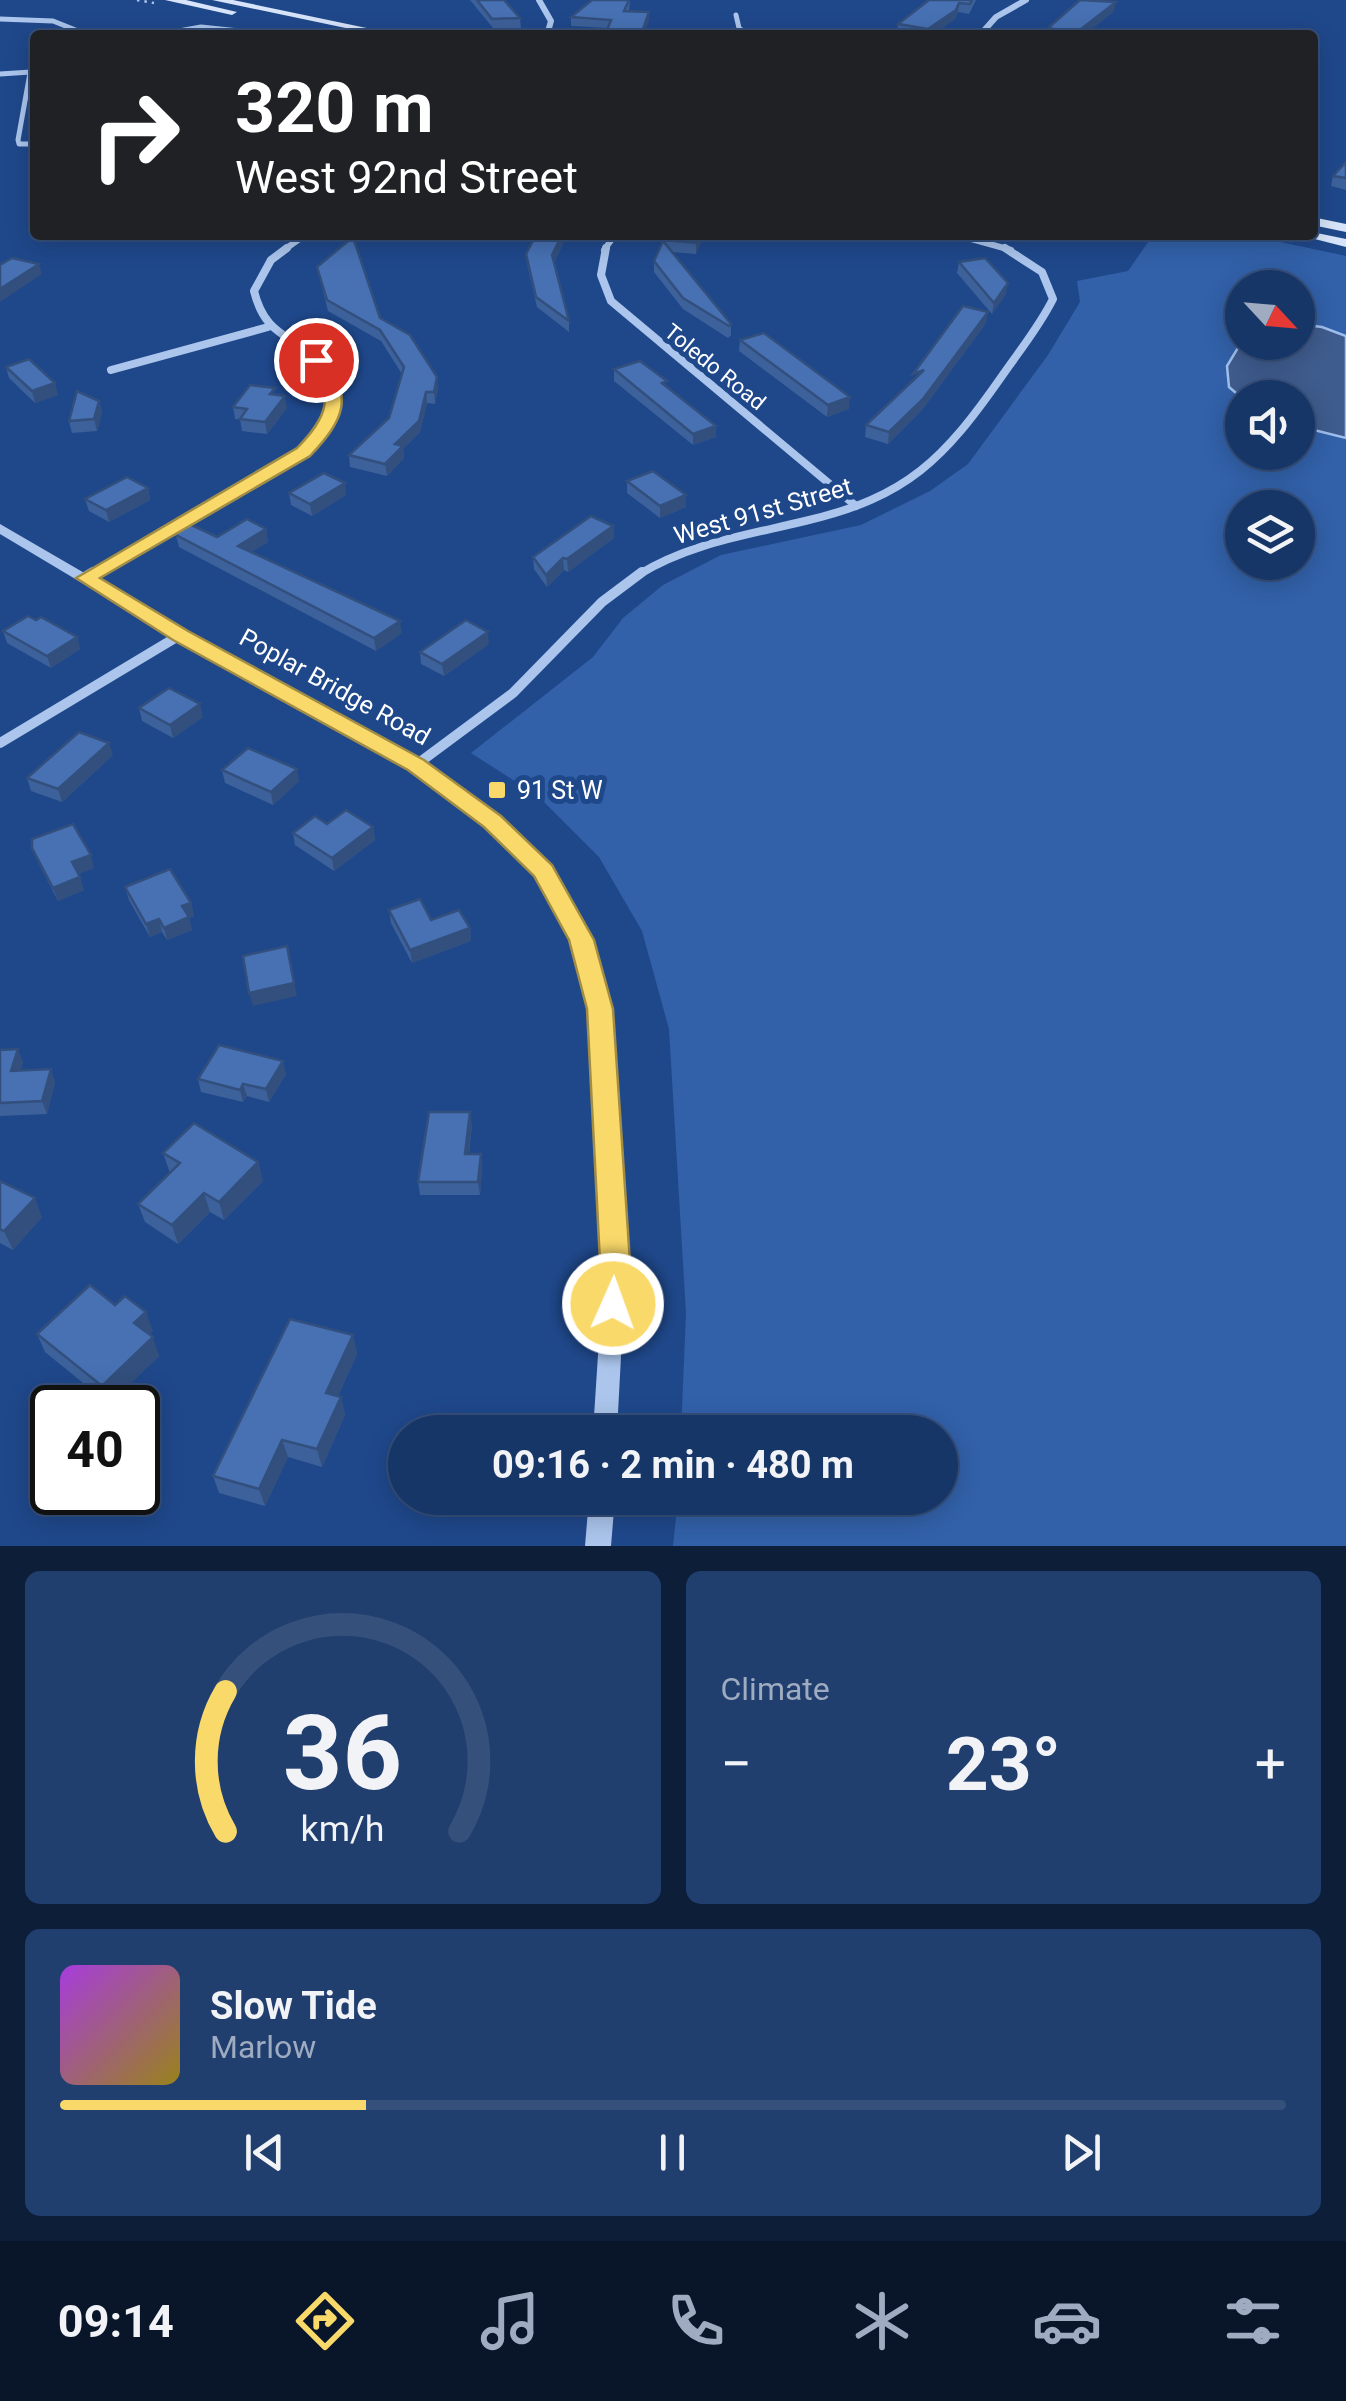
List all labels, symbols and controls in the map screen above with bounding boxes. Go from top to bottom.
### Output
text: 320 m [235,67,434,149]
icon: right [70,70,200,200]
text: West 92nd Street [235,151,578,204]
north arrow [1225,270,1315,360]
map controls [1225,270,1315,580]
pin [274,318,359,403]
street label: Toledo Road [660,319,770,415]
icon: arrive [289,333,344,388]
button: sound [1225,380,1315,470]
street label: West 91st Street [671,472,855,550]
button: layers [1225,490,1315,580]
street label: Poplar Bridge Road [235,623,435,751]
place label: 91 St W [517,776,603,805]
marker: 91 St W [486,779,508,801]
position arrow [561,1252,665,1356]
speed limit sign: 40 [30,1385,160,1515]
text: 09:16 · 2 min · 480 m [492,1443,854,1487]
text: Climate [721,1670,830,1708]
text: 36 [283,1693,402,1814]
text: 23° [946,1720,1061,1808]
text: − [721,1732,752,1796]
text: + [1255,1732,1286,1796]
text: km/h [301,1808,385,1850]
text: Slow Tide [210,1984,377,2028]
text: Marlow [210,2028,316,2066]
icon: previous [237,2125,292,2180]
icon: pause [645,2125,700,2180]
icon: next [1054,2125,1109,2180]
icon: directions [290,2286,360,2356]
icon: music [475,2286,545,2356]
icon: phone [661,2286,731,2356]
icon: climate [847,2286,917,2356]
icon: car [1032,2286,1102,2356]
icon: filters [1218,2286,1288,2356]
text: 09:14 [58,2295,174,2348]

